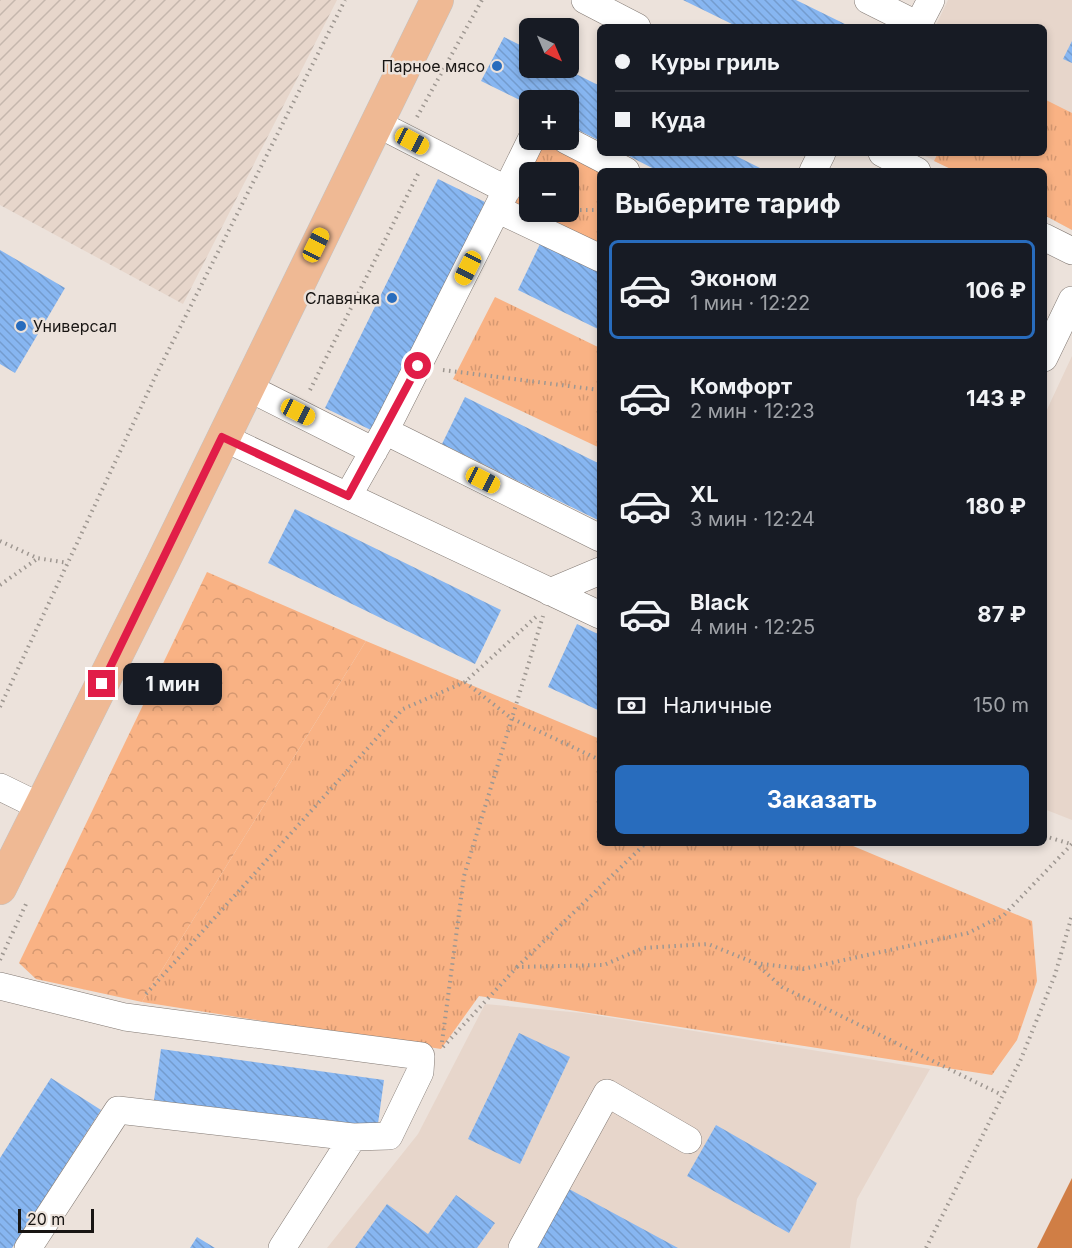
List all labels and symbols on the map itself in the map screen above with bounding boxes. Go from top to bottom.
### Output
north arrow [519,18,579,78]
place label: Парное мясо [382,56,485,76]
marker: Парное мясо [490,59,504,73]
car [392,125,432,157]
car [300,225,332,265]
car [452,248,484,288]
place label: Славянка [305,288,380,308]
marker: Славянка [385,291,399,305]
place label: Универсал [33,316,117,336]
marker: Универсал [14,319,28,333]
route start [404,352,431,379]
car [278,396,318,428]
car [463,464,503,496]
callout: 1 мин [123,663,222,705]
route end [88,670,115,697]
scale bar [18,1206,94,1234]

